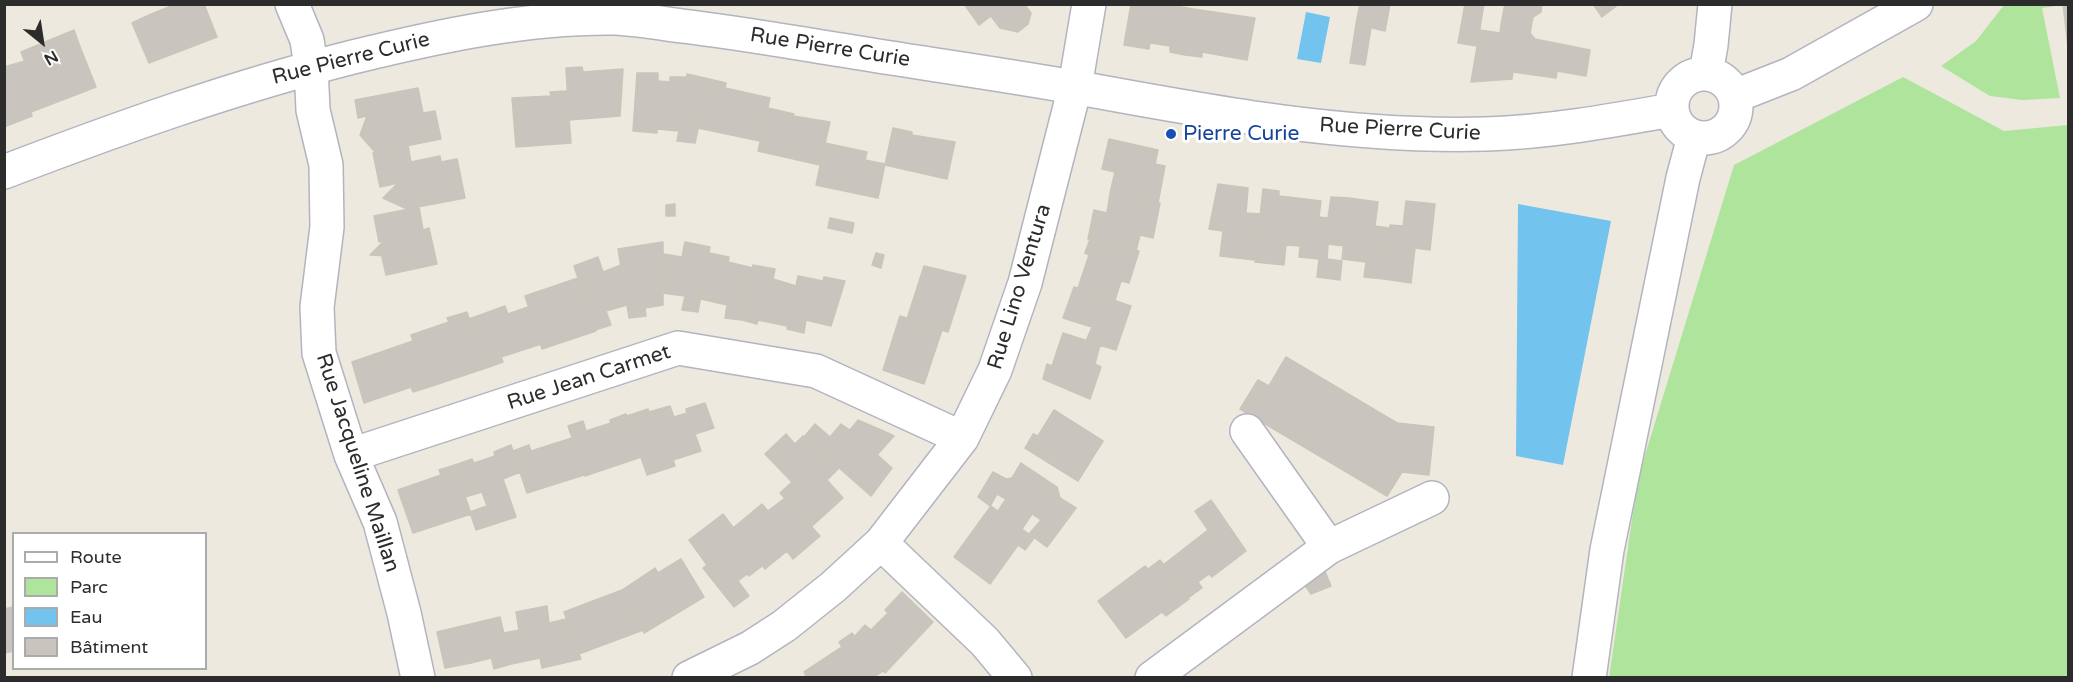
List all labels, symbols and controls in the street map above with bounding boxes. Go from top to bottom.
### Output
north arrow [12,12,72,72]
street label: Rue Pierre Curie [748,23,912,73]
street label: Rue Pierre Curie [270,27,432,91]
text: N [40,46,62,69]
street label: Rue Pierre Curie [1319,113,1481,147]
place label: Pierre Curie [1183,121,1299,147]
marker: Pierre Curie [1164,127,1178,141]
street label: Rue Lino Ventura [983,201,1057,373]
street label: Rue Jean Carmet [504,340,674,416]
street label: Rue Jacqueline Maillan [310,350,404,576]
legend [12,532,207,670]
text: Route [70,546,122,568]
text: Parc [70,576,108,598]
text: Eau [70,606,102,628]
text: Bâtiment [70,636,148,658]

